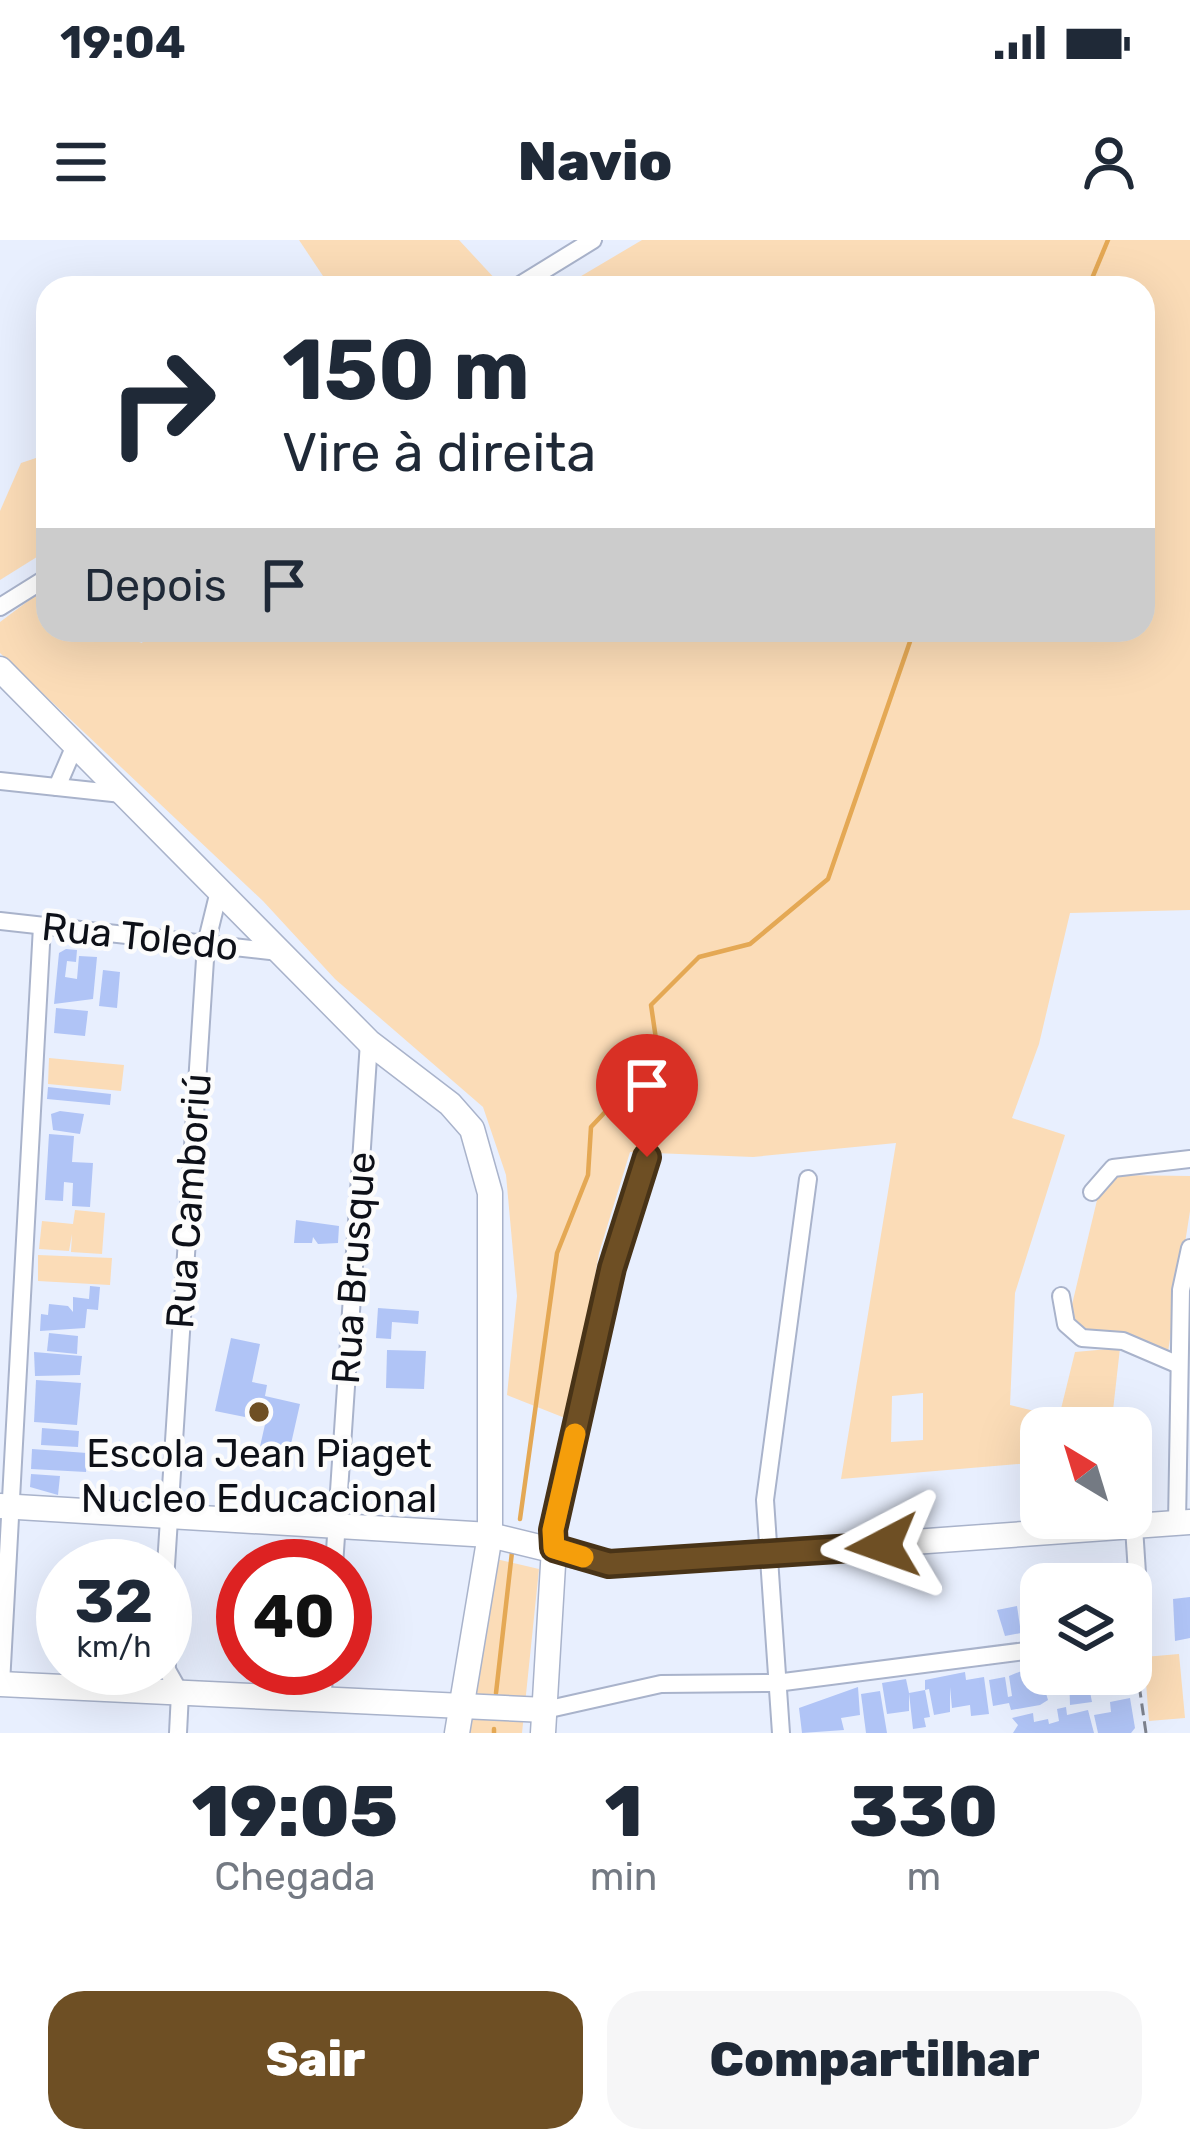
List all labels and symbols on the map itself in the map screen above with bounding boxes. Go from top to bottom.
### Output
street label: Rua Toledo [39,904,241,970]
pin [596,1034,698,1157]
street label: Rua Camboriú [157,1072,221,1330]
street label: Rua Brusque [323,1150,385,1386]
marker: Escola Jean Piaget Nucleo Educacional [246,1399,272,1425]
north arrow [1020,1407,1152,1539]
place label: Escola Jean Piaget Nucleo Educacional [81,1431,437,1522]
position arrow [820,1483,946,1609]
speed limit sign: 40 [216,1539,372,1695]

